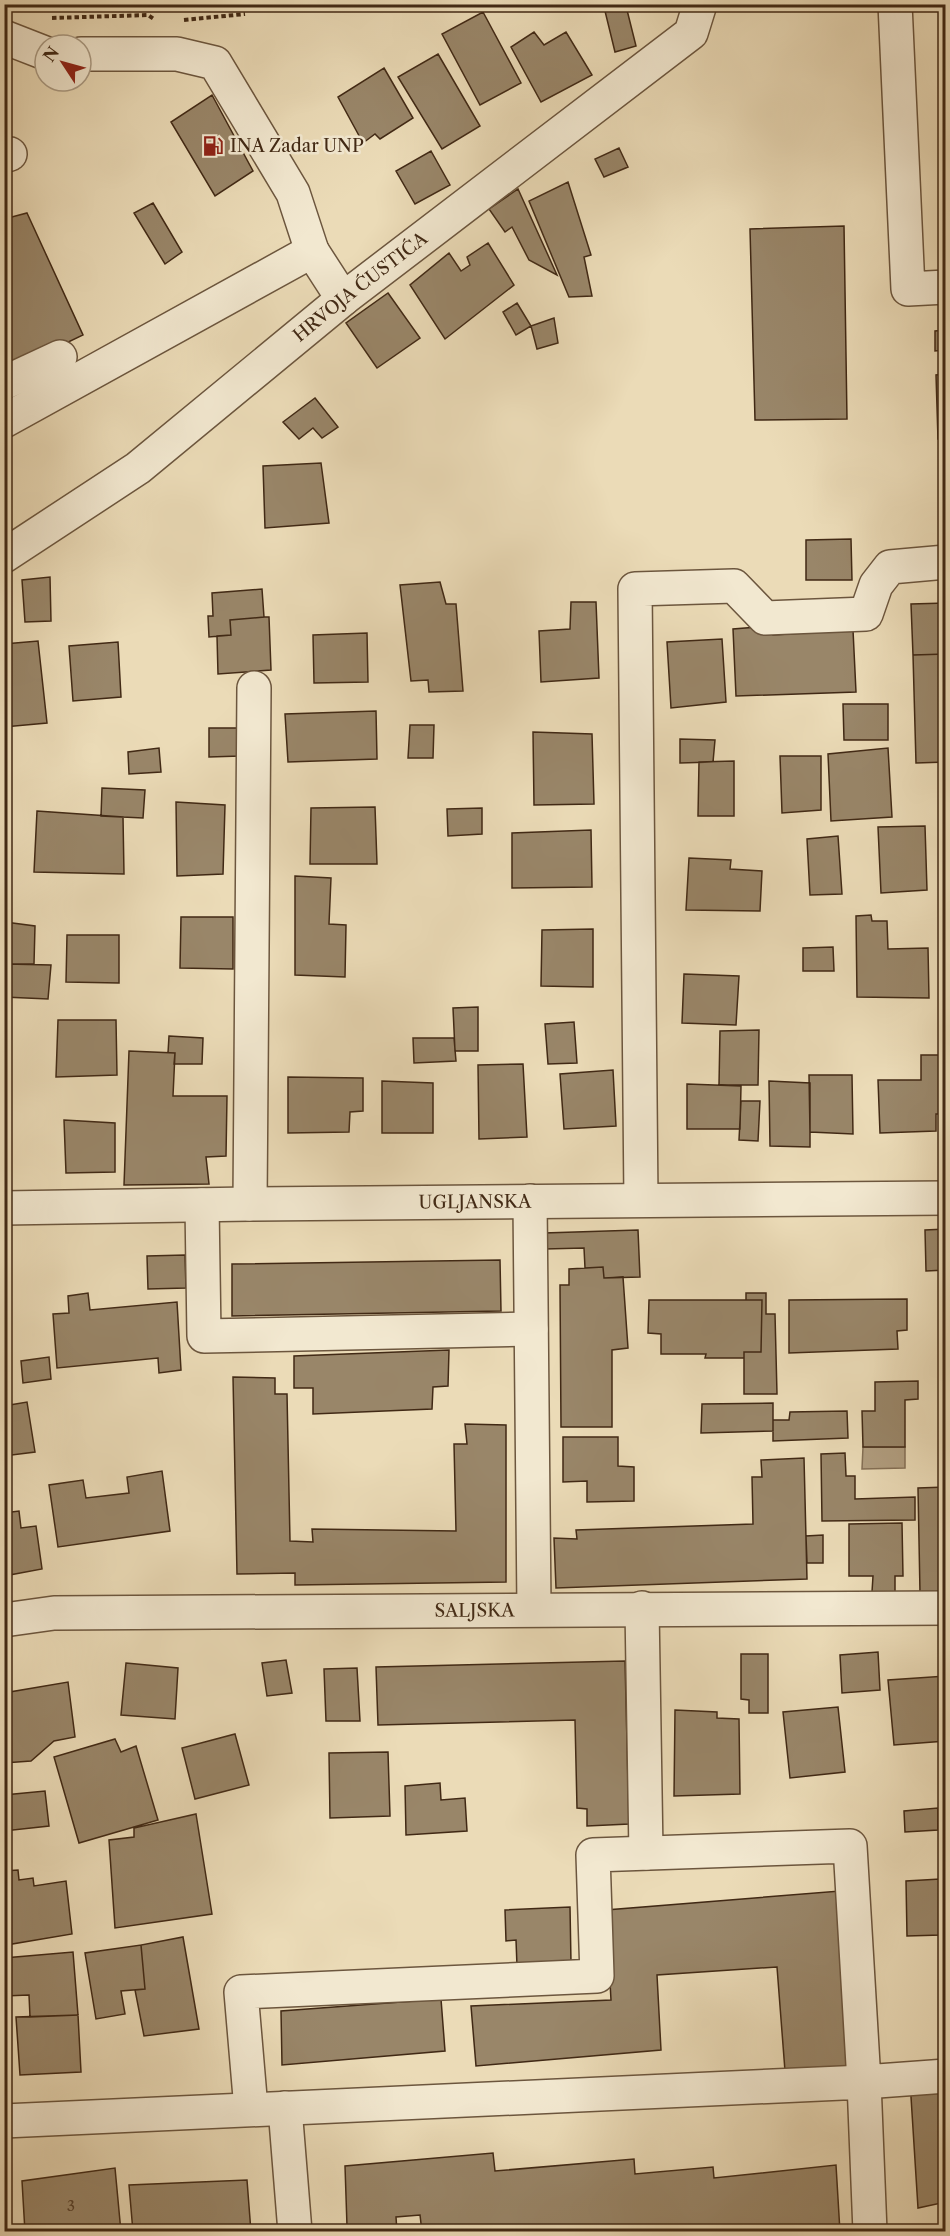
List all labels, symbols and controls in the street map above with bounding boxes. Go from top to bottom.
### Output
north arrow [33,33,93,93]
text: N [39,43,63,66]
fuel station icon: INA Zadar UNP [201,134,225,158]
place label: INA Zadar UNP [230,135,364,157]
street label: HRVOJA ĆUSTIĆA [289,227,432,347]
street label: UGLJANSKA [418,1191,532,1214]
street label: SALJSKA [434,1599,515,1622]
house number: 3 [67,2196,75,2215]

